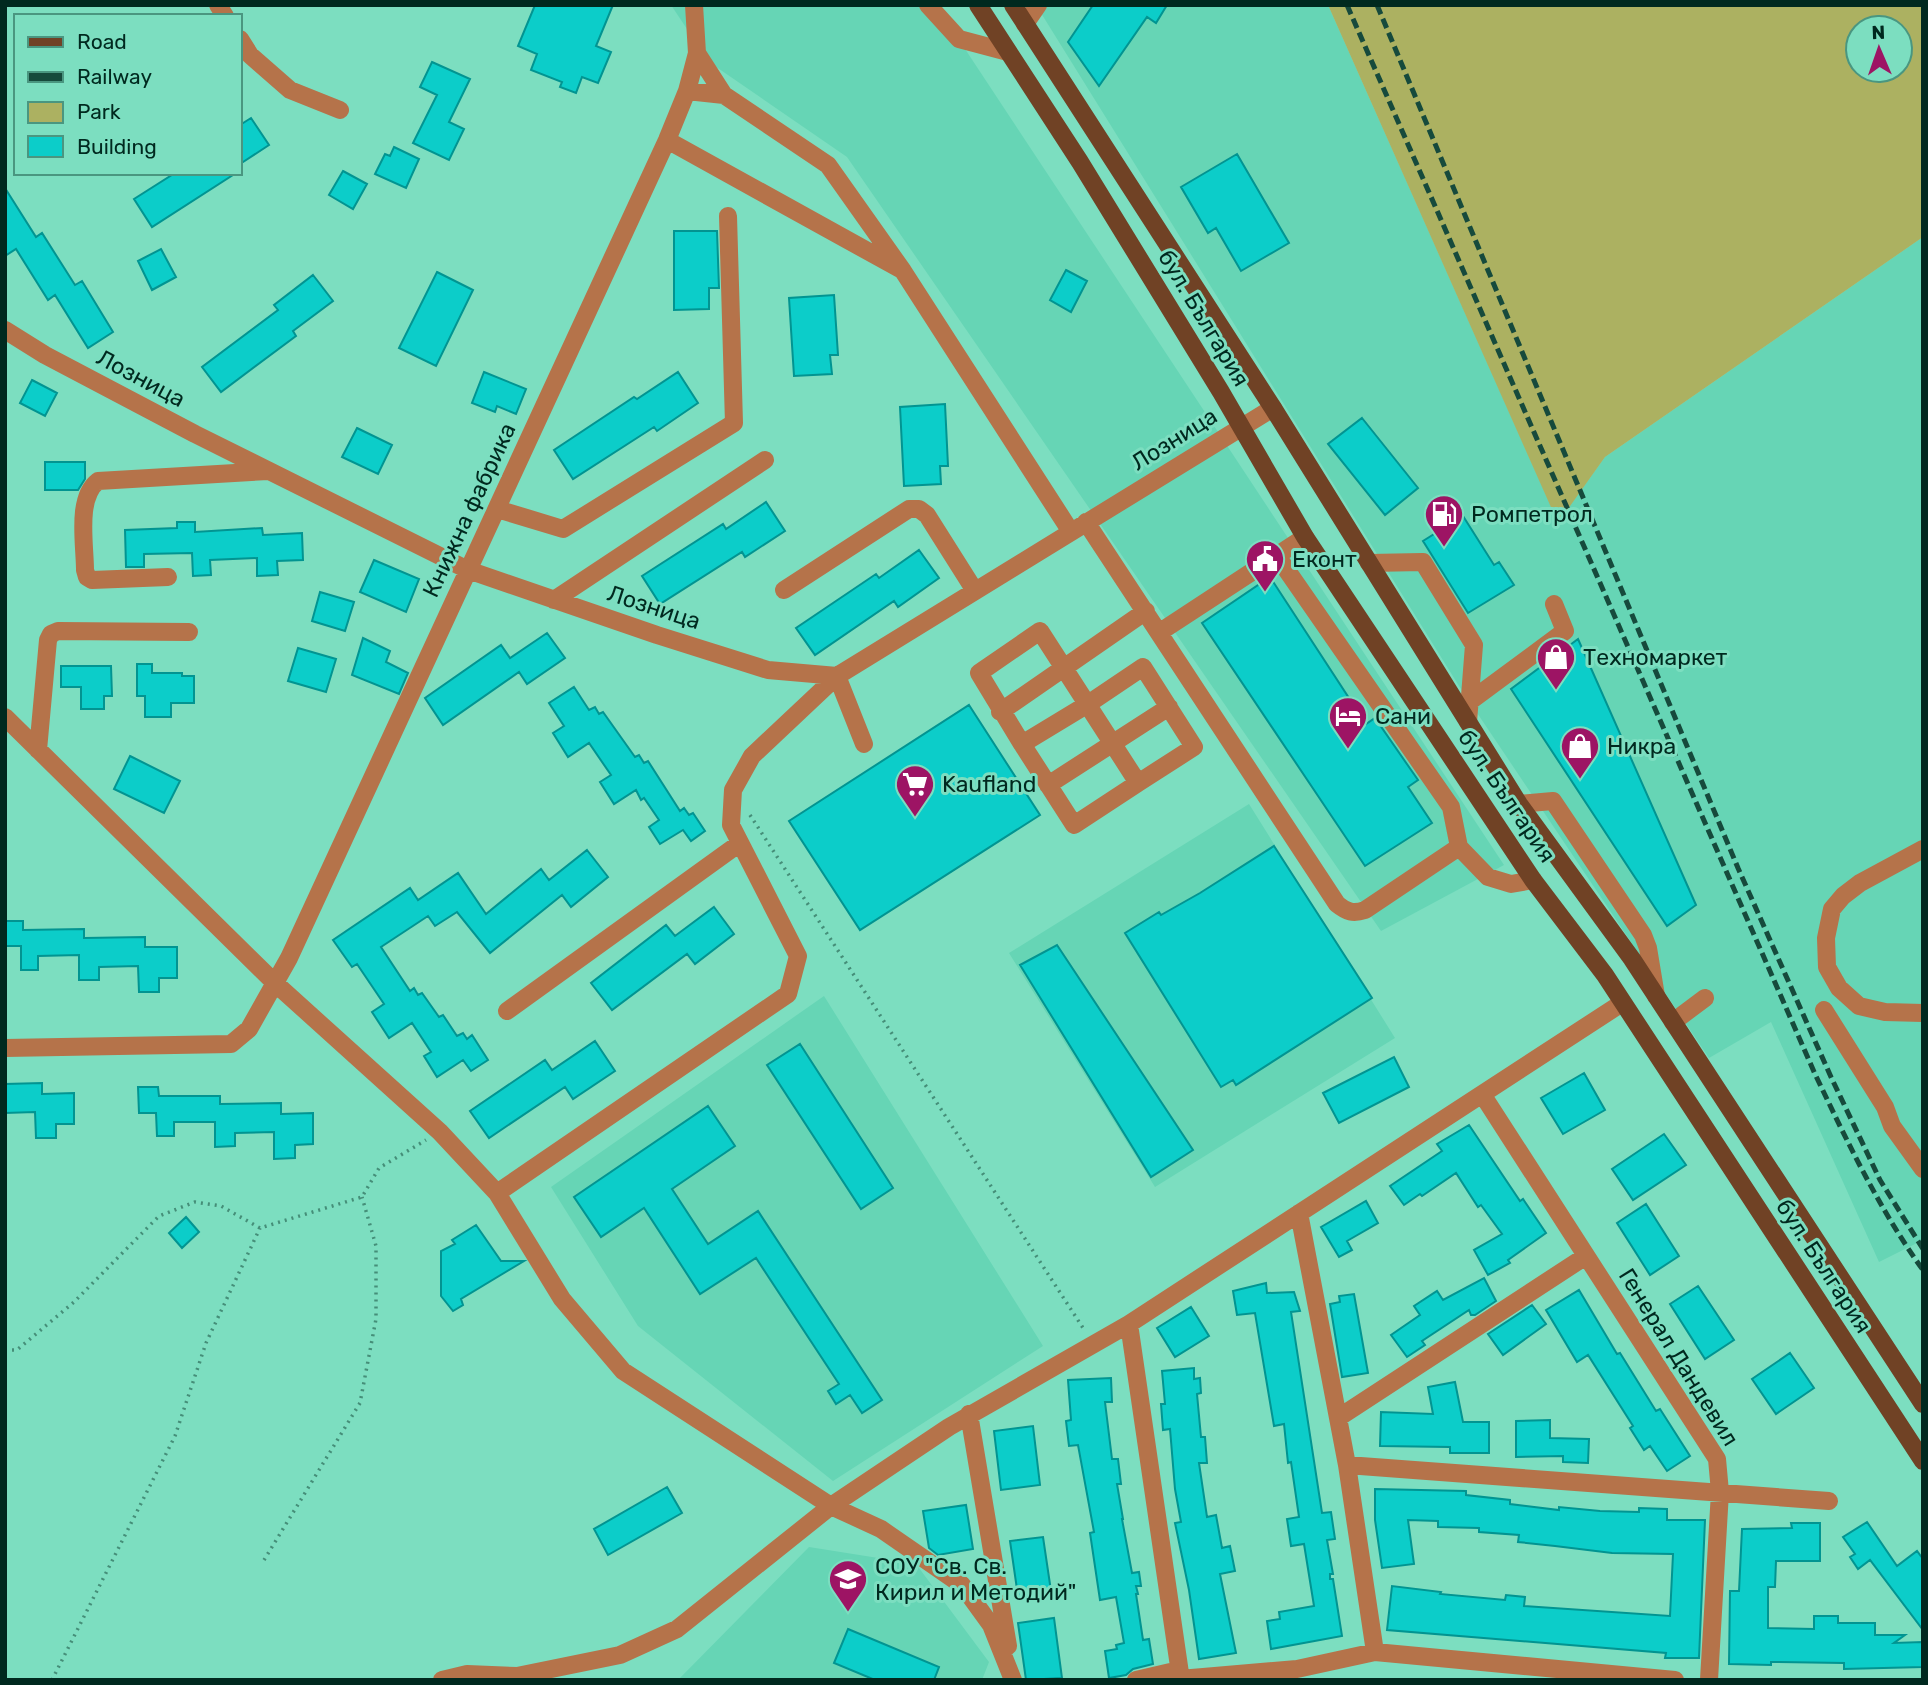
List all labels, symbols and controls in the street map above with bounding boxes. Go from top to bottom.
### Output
legend [14,14,242,175]
north arrow [1844,14,1914,84]
text: N [1871,21,1886,44]
text: Road [77,29,127,54]
text: Railway [77,64,152,89]
text: Park [77,99,121,124]
text: Building [77,134,157,159]
street label: бул. България [1152,245,1256,391]
street label: Лозница [92,343,190,413]
street label: Лозница [1126,402,1222,476]
street label: Книжна фабрика [416,419,522,601]
fuel station icon: Ромпетрол [1423,493,1465,548]
place label: Ромпетрол [1471,500,1593,528]
public building icon: Еконт [1244,538,1286,593]
place label: Еконт [1292,545,1357,573]
street label: Лозница [604,579,704,635]
shop icon: Техномаркет [1535,636,1577,691]
place label: Техномаркет [1583,643,1728,671]
hotel icon: Сани [1327,695,1369,750]
place label: Сани [1375,702,1431,730]
street label: бул. България [1452,724,1562,868]
shop icon: Никра [1559,725,1601,780]
place label: Никра [1607,732,1676,760]
supermarket icon: Kaufland [894,763,936,818]
place label: Kaufland [942,770,1036,798]
street label: бул. България [1770,1194,1878,1338]
street label: Генерал Дандевил [1613,1263,1745,1451]
place label: СОУ "Св. Св. Кирил и Методий" [875,1552,1076,1606]
school or university icon: СОУ "Св. Св. Кирил и Методий" [827,1558,869,1613]

